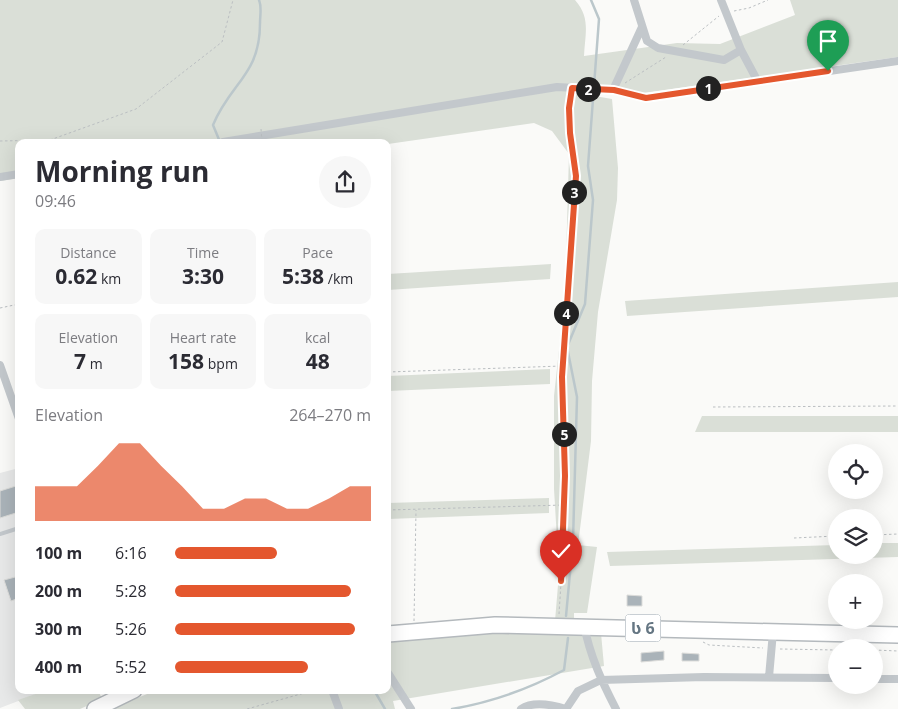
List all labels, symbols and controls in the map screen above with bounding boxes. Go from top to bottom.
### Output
pin [807,20,849,71]
icon: arrive [814,27,842,55]
pin: 2 [576,76,600,102]
pin: 1 [696,76,720,100]
text: 1 [704,79,713,98]
text: 2 [584,80,593,99]
text: Morning run [35,152,209,190]
button: share [319,156,371,208]
pin: 3 [562,180,586,204]
text: 3 [570,183,579,202]
text: 09:46 [35,190,76,212]
text: Distance [60,243,116,262]
text: Time [187,243,219,262]
text: Pace [302,243,333,262]
text: 0.62 [55,262,97,290]
text: 3:30 [182,262,224,290]
text: 5:38 [282,262,324,290]
text: km [97,269,121,288]
text: /km [324,269,353,288]
pin: 4 [554,300,578,326]
text: 4 [562,304,571,323]
text: Elevation [59,328,118,347]
text: Heart rate [170,328,236,347]
text: kcal [305,328,330,347]
text: 7 [74,347,86,375]
text: 158 [168,347,204,375]
text: 48 [306,347,330,375]
text: m [86,354,103,373]
text: bpm [204,354,238,373]
text: Elevation [35,404,103,426]
text: 264–270 m [289,404,371,426]
pin: 5 [552,422,576,446]
text: 5 [560,425,569,444]
map controls [828,444,883,694]
button: locate [828,444,883,499]
button: layers [828,509,883,564]
pin [540,530,582,581]
icon: check [547,537,575,565]
text: 100 m [35,542,82,564]
text: 6:16 [115,542,147,564]
button: + [828,574,883,629]
text: 200 m [35,580,82,602]
text: 5:28 [115,580,147,602]
road number: ს 6 [626,614,660,641]
text: 300 m [35,618,82,640]
text: 5:26 [115,618,147,640]
button: − [828,639,883,694]
text: 400 m [35,656,82,678]
text: 5:52 [115,656,147,678]

